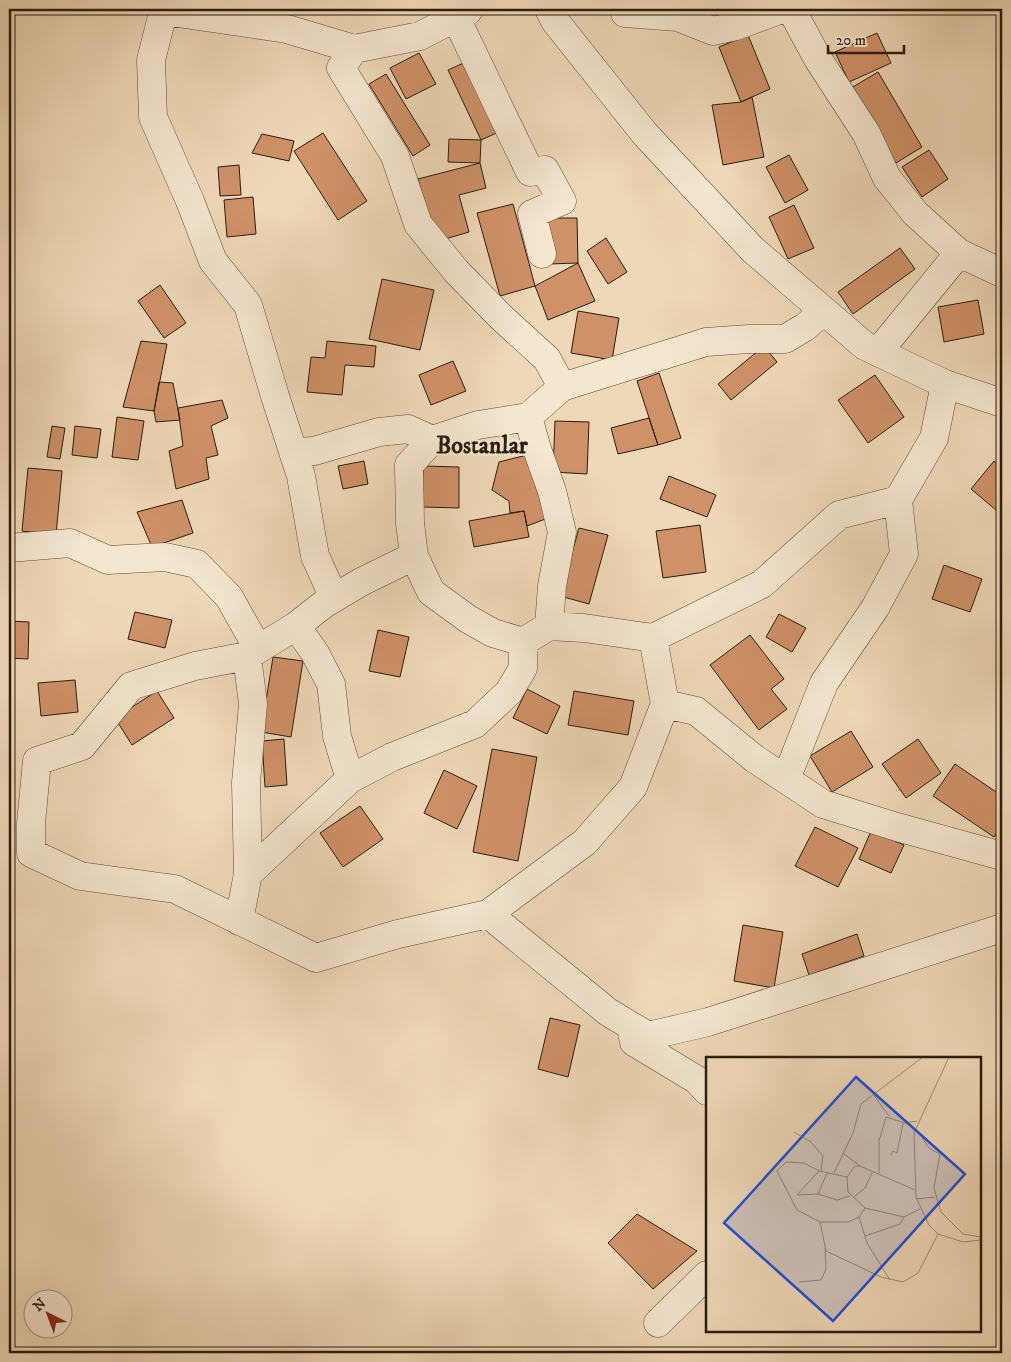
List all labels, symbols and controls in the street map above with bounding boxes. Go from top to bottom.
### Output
scale bar [828,22,905,54]
text: 20 m [836,31,866,50]
district label: Bostanlar [436,431,529,461]
inset map [706,1057,981,1332]
north arrow [22,1290,72,1340]
text: N [30,1294,51,1316]

